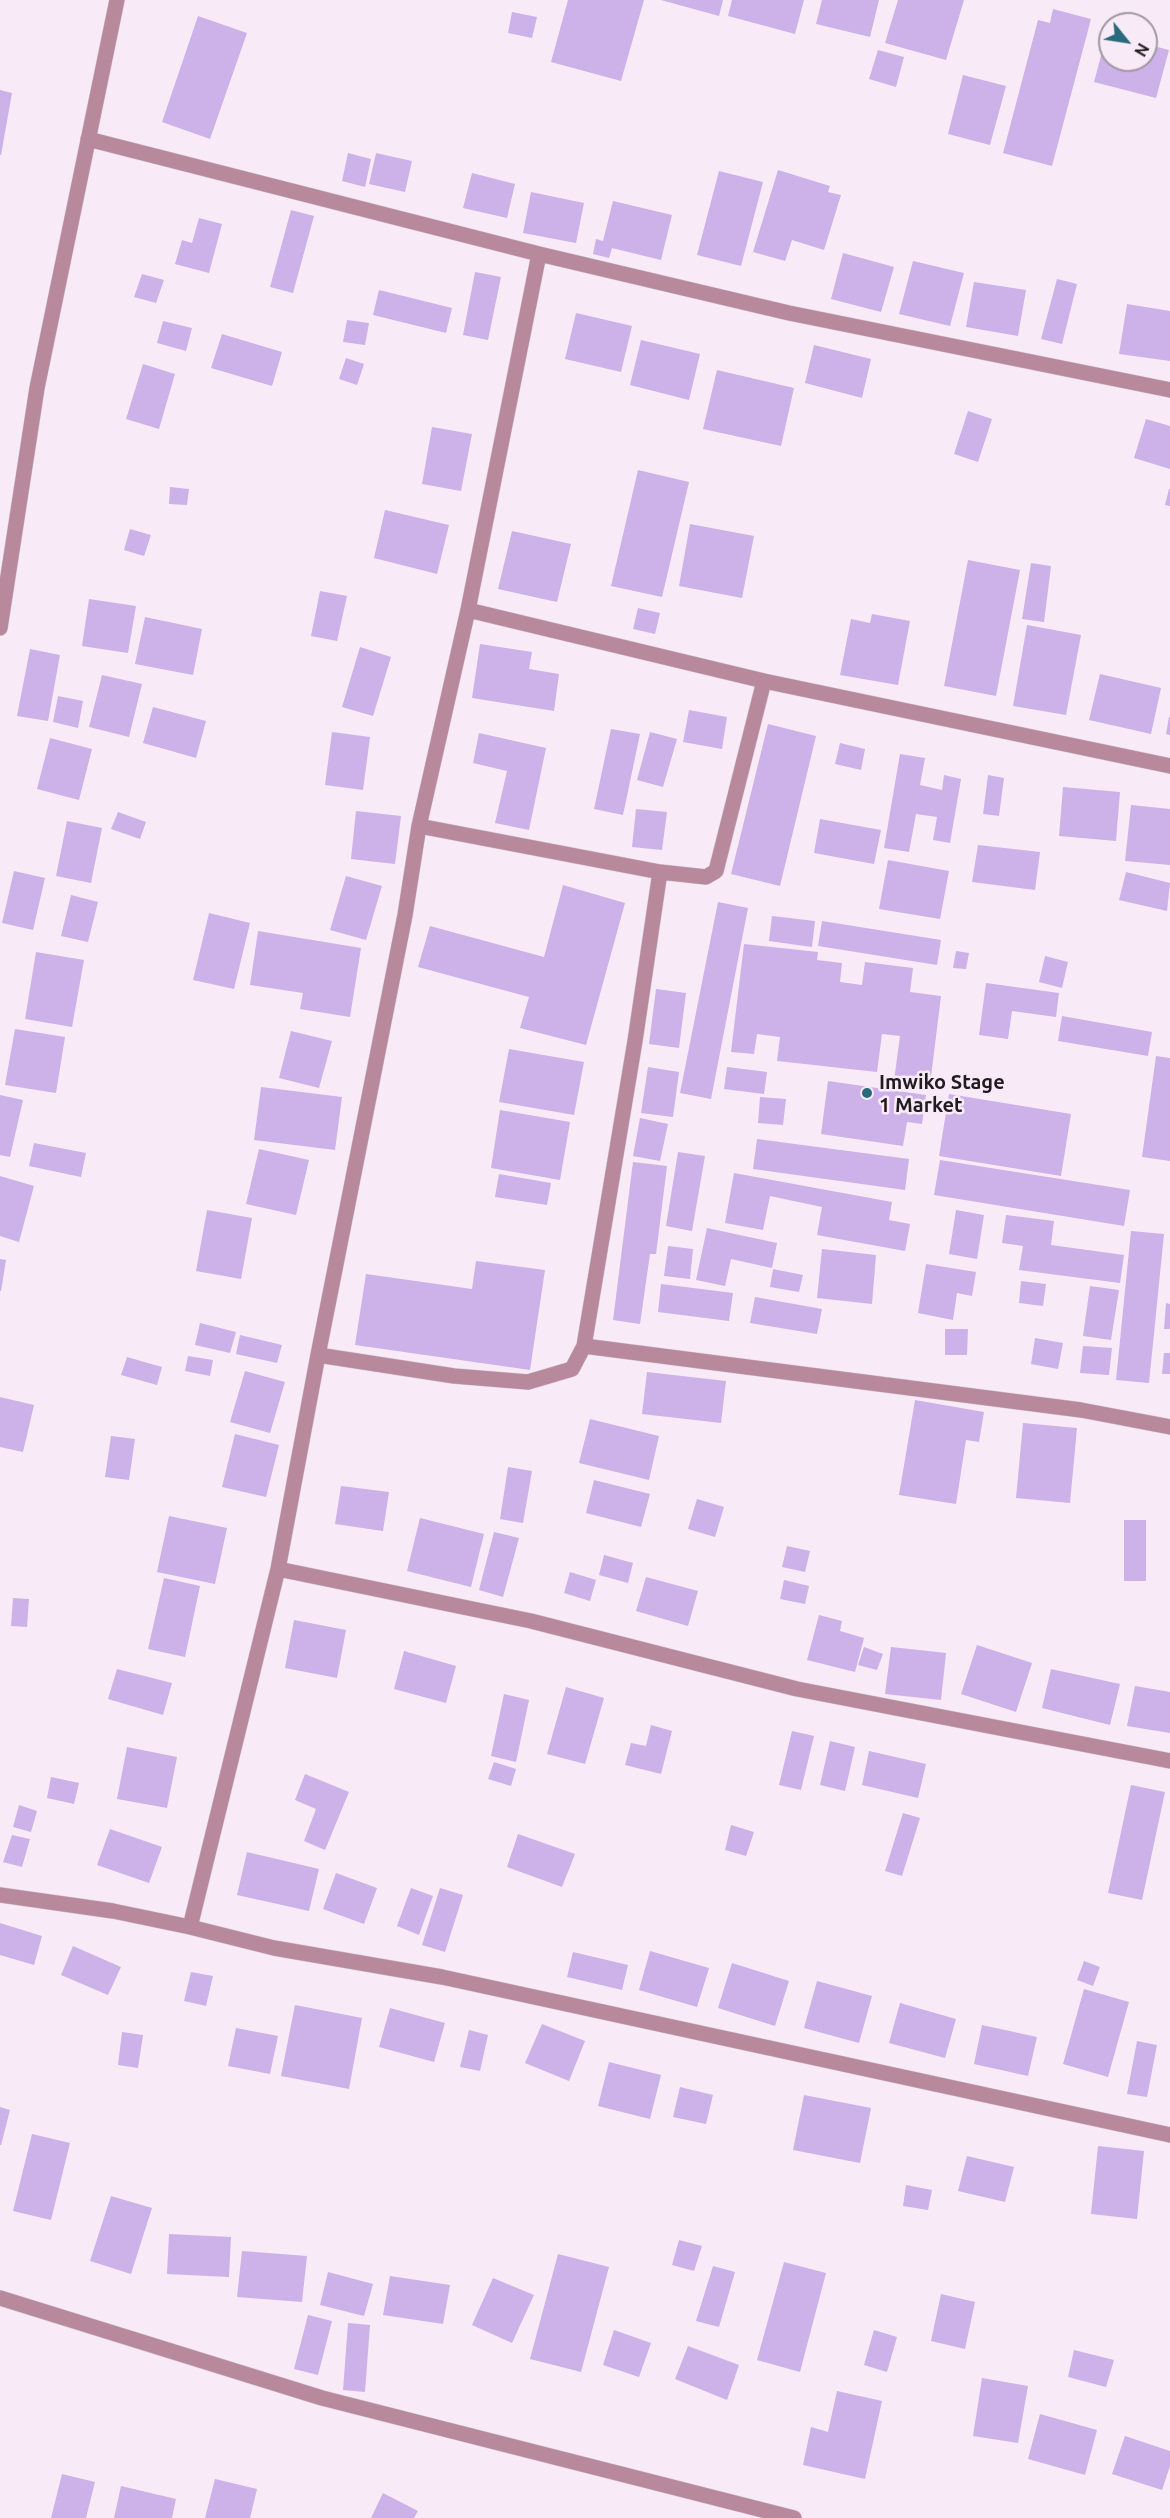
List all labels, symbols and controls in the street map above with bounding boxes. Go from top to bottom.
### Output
north arrow [1098,12,1158,72]
text: N [1131,40,1153,60]
place label: Imwiko Stage 1 Market [879,1070,1005,1117]
marker: Imwiko Stage 1 Market [860,1086,874,1100]

